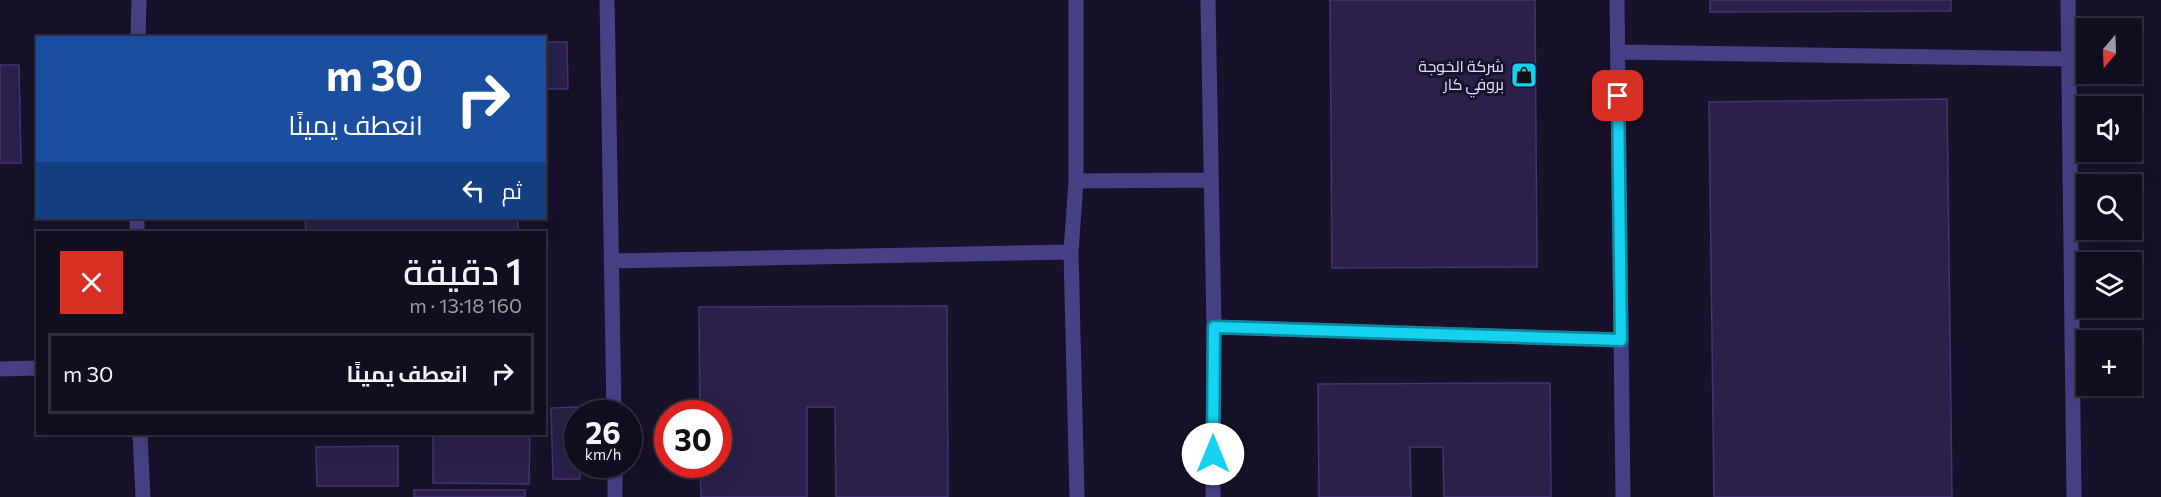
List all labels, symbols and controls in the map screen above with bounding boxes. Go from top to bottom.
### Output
north arrow [2076,18,2142,84]
map controls [2076,18,2142,396]
text: 30 m [326,48,423,100]
place label: شركة الخوجة بروفي كار [1418,56,1504,98]
icon: right [444,60,522,138]
shop icon: شركة الخوجة بروفي كار [1509,60,1539,90]
pin [1592,70,1643,121]
icon: arrive [1601,79,1634,112]
button: sound [2076,96,2142,162]
text: انعطف يمينًا [288,108,423,141]
icon: left [457,174,490,207]
button: search [2076,174,2142,240]
text: ثم [502,177,522,204]
text: 1 دقيقة [403,248,522,292]
button: close [60,251,123,314]
button: layers [2076,252,2142,318]
text: 160 m · 13:18 [409,293,522,317]
button: + [2076,330,2142,396]
icon: right [486,357,519,390]
text: 30 m [63,360,113,387]
text: انعطف يمينًا [347,360,468,387]
speed limit sign: 30 [654,400,732,478]
text: 26 [585,413,621,450]
position arrow [1181,422,1245,486]
text: km/h [585,445,621,463]

